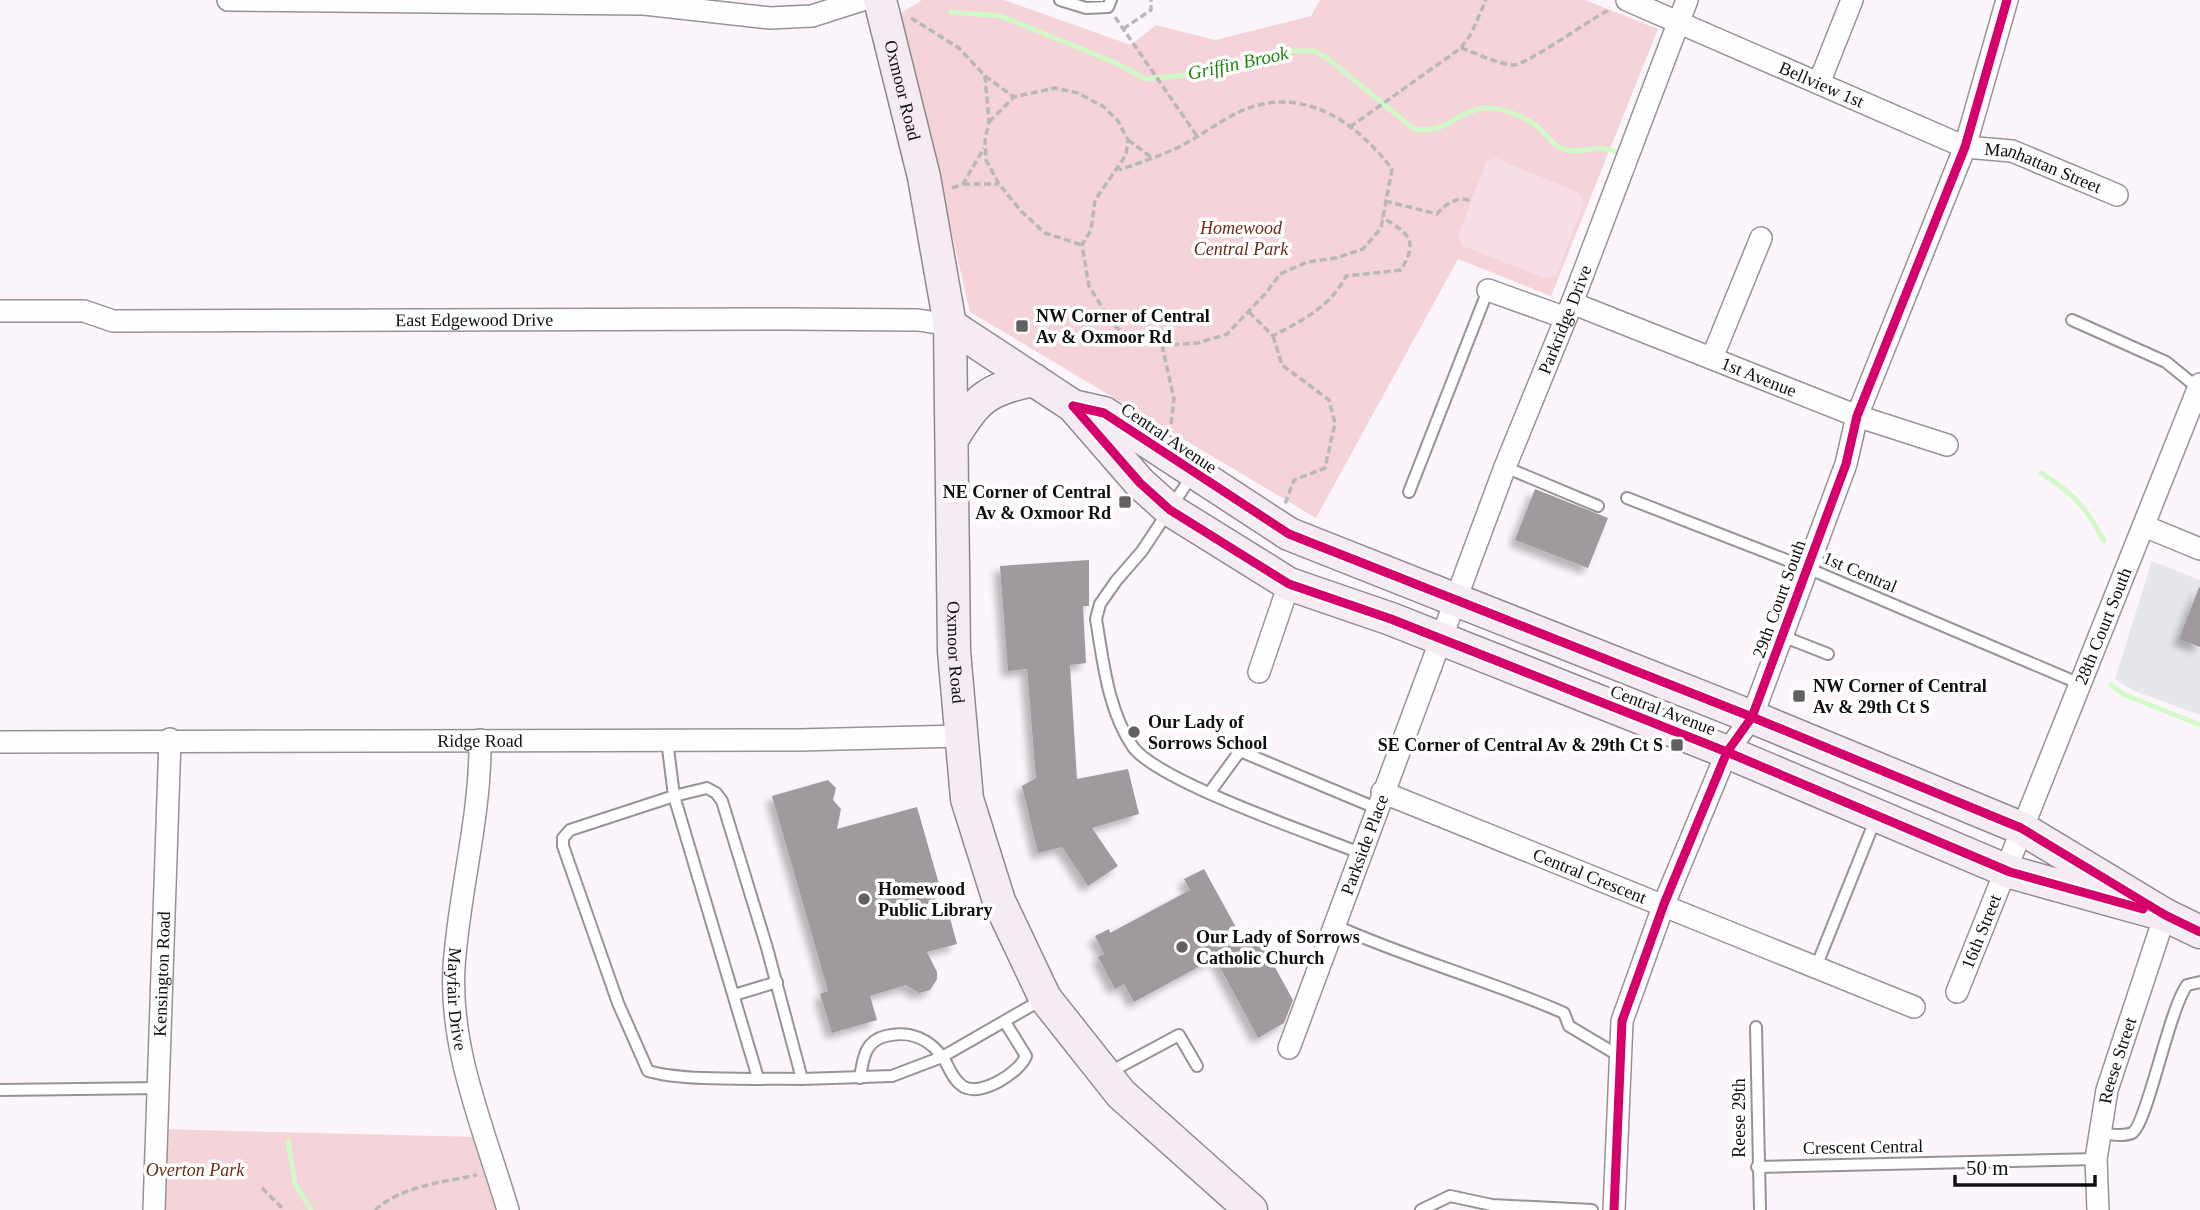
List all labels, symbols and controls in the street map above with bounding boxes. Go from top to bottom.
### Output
street label: Oxmoor Road [880,38,925,142]
water label: Griffin Brook [1186,42,1291,84]
street label: Bellview 1st [1776,57,1867,112]
street label: Manhattan Street [1984,139,2104,197]
park label: Homewood Central Park [1194,218,1289,259]
street label: Parkridge Drive [1534,262,1595,377]
place label: NW Corner of Central Av & Oxmoor Rd [1036,306,1210,347]
street label: East Edgewood Drive [395,310,553,330]
marker: NW Corner of Central Av & Oxmoor Rd [1014,318,1030,334]
street label: 1st Avenue [1718,353,1799,401]
street label: Central Avenue [1117,399,1221,477]
place label: NE Corner of Central Av & Oxmoor Rd [943,482,1111,523]
marker: NE Corner of Central Av & Oxmoor Rd [1117,494,1133,510]
street label: 29th Court South [1748,537,1810,661]
street label: 1st Central [1820,547,1900,597]
street label: 28th Court South [2071,565,2136,687]
street label: Oxmoor Road [943,601,969,704]
place label: NW Corner of Central Av & 29th Ct S [1813,676,1987,717]
street label: Central Avenue [1608,681,1718,739]
marker: NW Corner of Central Av & 29th Ct S [1791,688,1807,704]
place label: Our Lady of Sorrows School [1148,712,1267,753]
marker: Our Lady of Sorrows School [1126,724,1142,740]
street label: Ridge Road [437,731,523,751]
place label: SE Corner of Central Av & 29th Ct S [1378,735,1663,755]
marker: SE Corner of Central Av & 29th Ct S [1669,737,1685,753]
street label: Parkside Place [1337,792,1392,898]
street label: Central Crescent [1530,844,1649,908]
place label: Homewood Public Library [878,879,993,920]
marker: Homewood Public Library [856,891,872,907]
street label: 16th Street [1957,891,2005,972]
street label: Kensington Road [150,911,174,1037]
place label: Our Lady of Sorrows Catholic Church [1196,927,1360,968]
marker: Our Lady of Sorrows Catholic Church [1174,939,1190,955]
street label: Mayfair Drive [444,947,471,1052]
street label: Reese Street [2095,1015,2140,1105]
street label: Reese 29th [1729,1078,1749,1158]
street label: Crescent Central [1803,1136,1923,1158]
scale bar [1955,1144,2095,1188]
text: 50 m [1966,1156,2009,1180]
park label: Overton Park [146,1160,245,1180]

